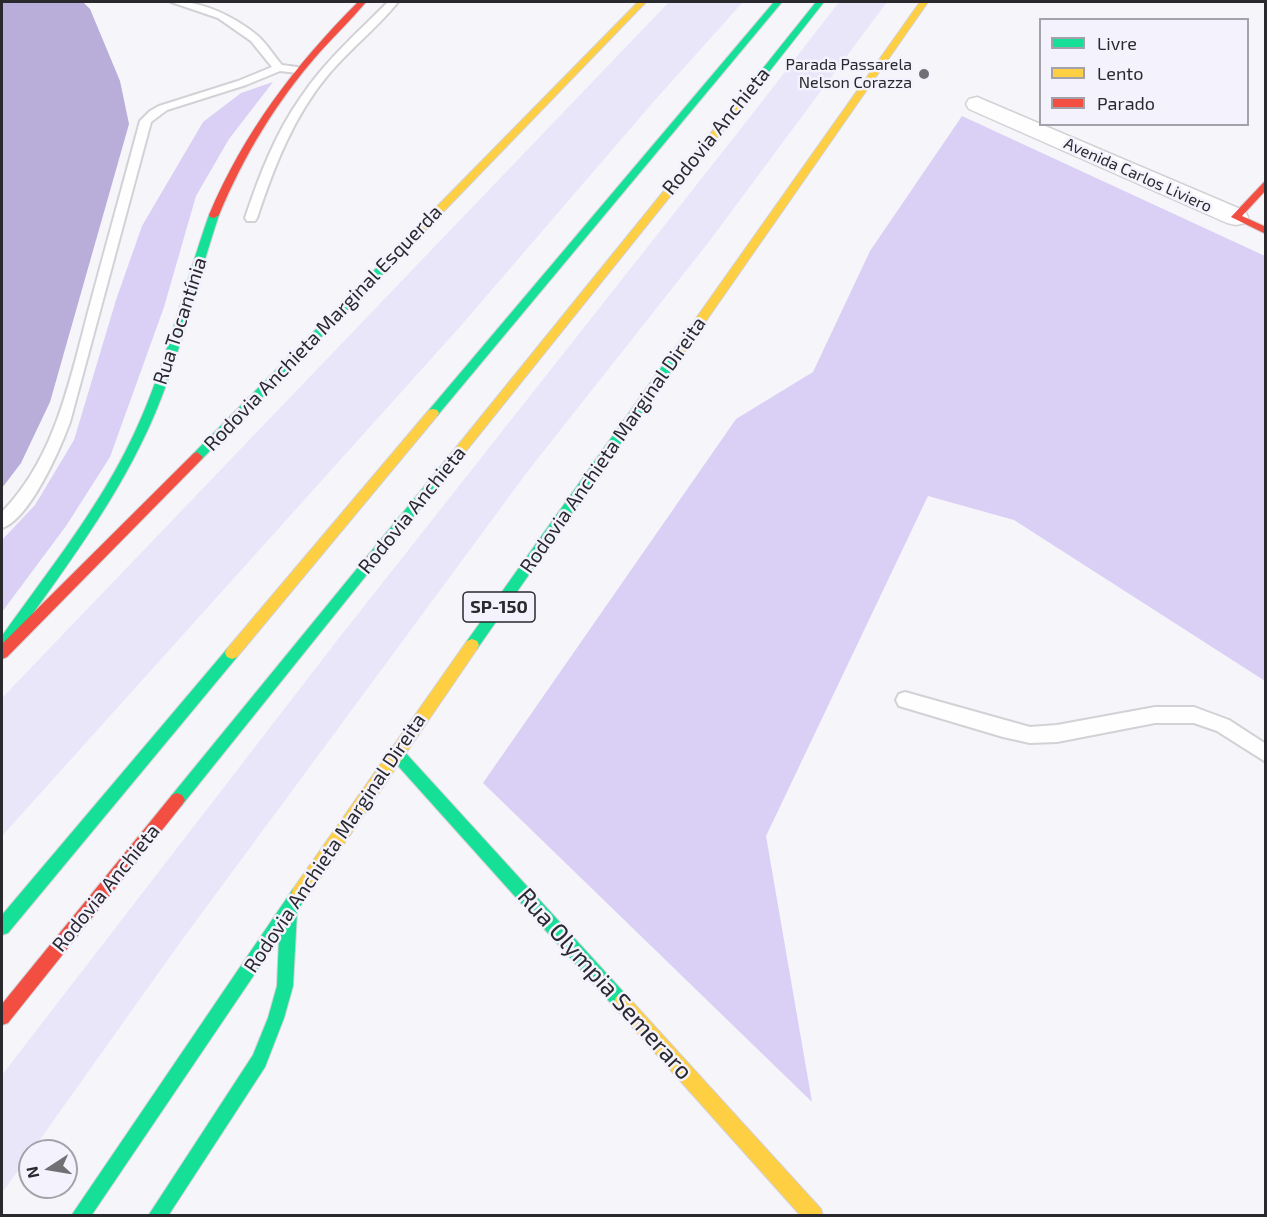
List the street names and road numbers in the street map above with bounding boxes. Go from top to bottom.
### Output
street label: Rodovia Anchieta [657,62,775,200]
street label: Avenida Carlos Liviero [1061,134,1215,216]
street label: Rodovia Anchieta Marginal Esquerda [199,200,447,456]
street label: Rua Tocantínia [148,254,212,388]
street label: Rodovia Anchieta Marginal Direita [515,312,711,578]
street label: Rodovia Anchieta [353,441,471,579]
road number: SP-150 [463,592,535,622]
street label: Rodovia Anchieta Marginal Direita [239,709,431,977]
street label: Rodovia Anchieta [47,819,165,957]
street label: Rua Olympia Semeraro [511,882,699,1086]

